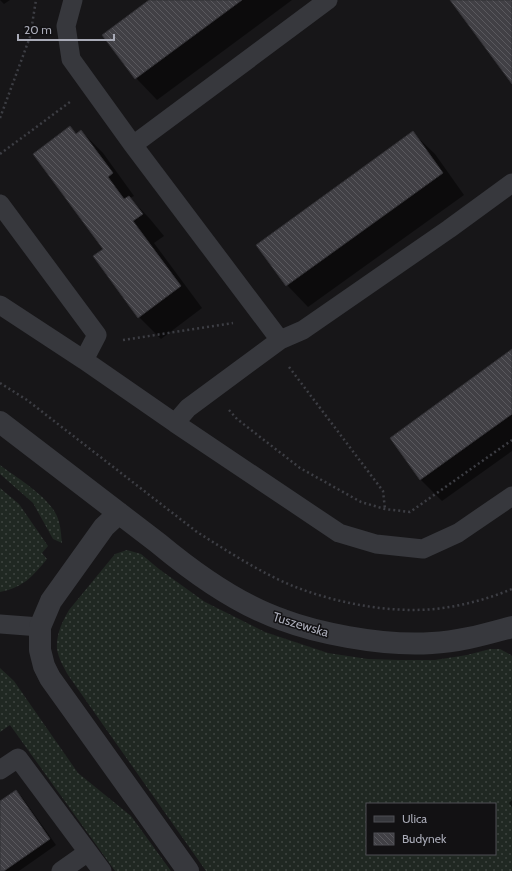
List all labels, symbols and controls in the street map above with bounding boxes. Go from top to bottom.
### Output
scale bar [18,16,114,42]
text: 20 m [24,22,52,37]
street label: Tuszewska [271,608,332,640]
legend [366,803,496,855]
text: Ulica [402,811,427,826]
text: Budynek [402,831,447,846]

